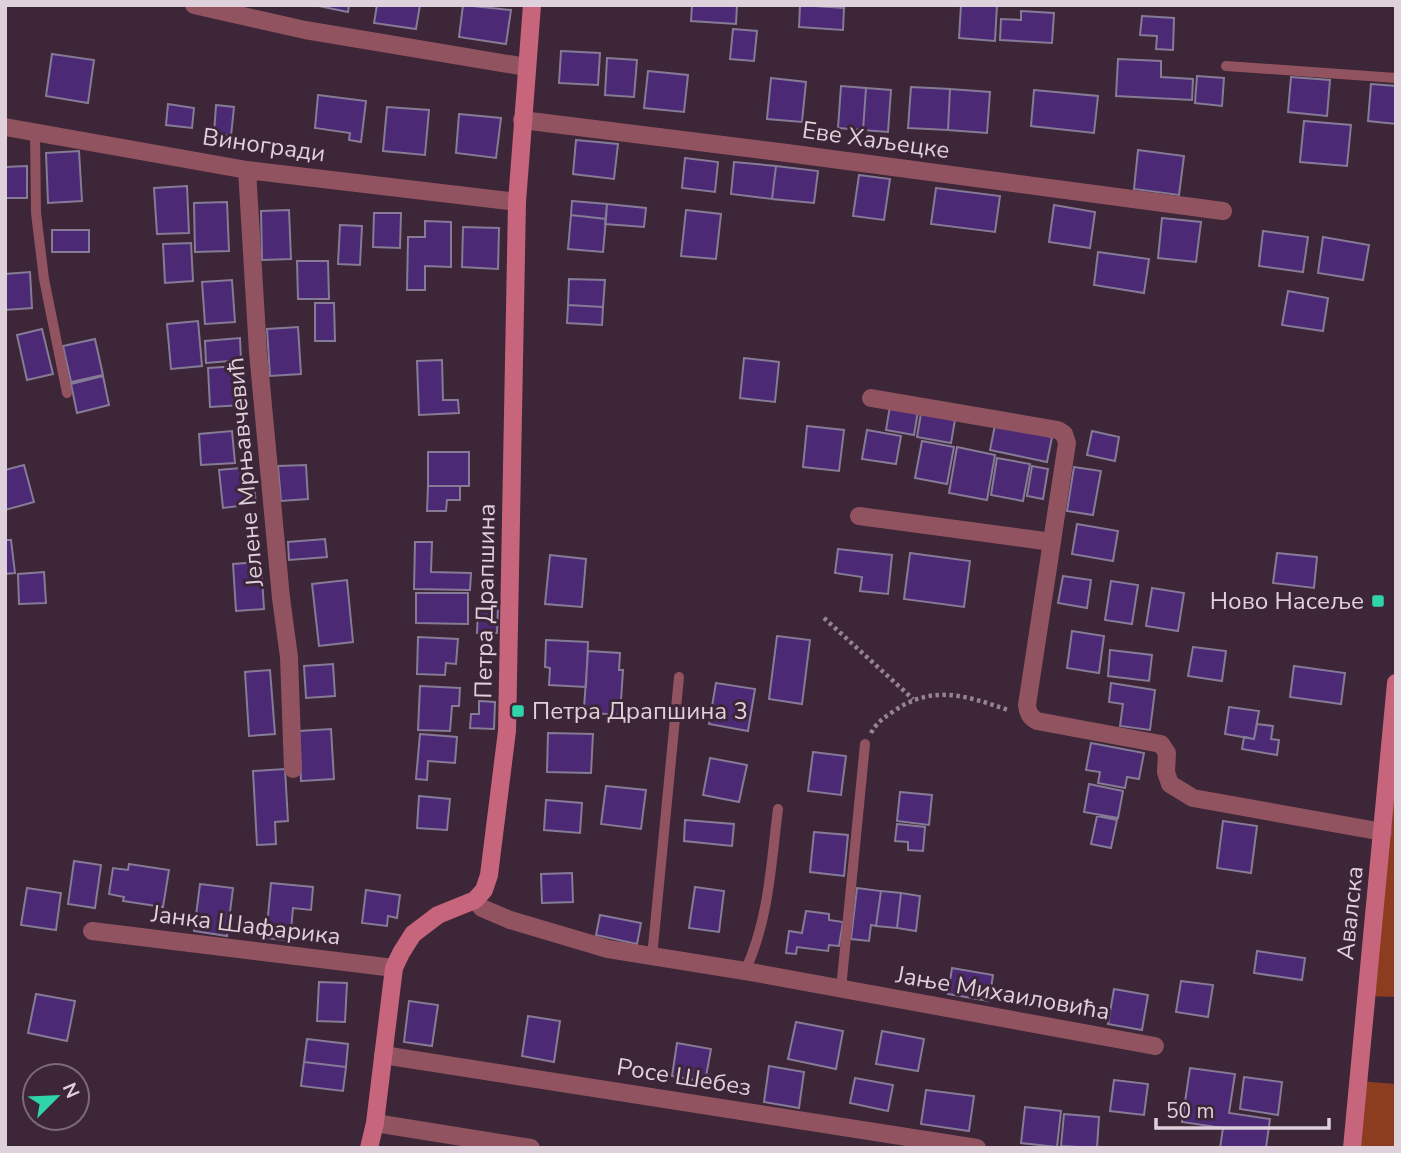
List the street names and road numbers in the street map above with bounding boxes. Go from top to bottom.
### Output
street label: Еве Хаљецке [800,114,952,166]
street label: Виногради [201,121,327,169]
street label: Јелене Мрњавчевић [219,356,271,589]
street label: Петра Драпшина [467,503,503,699]
street label: Авалска [1329,864,1371,962]
street label: Јанка Шафарика [148,897,343,952]
street label: Јање Михаиловића [893,958,1112,1028]
street label: Росе Шебез [614,1051,754,1103]

